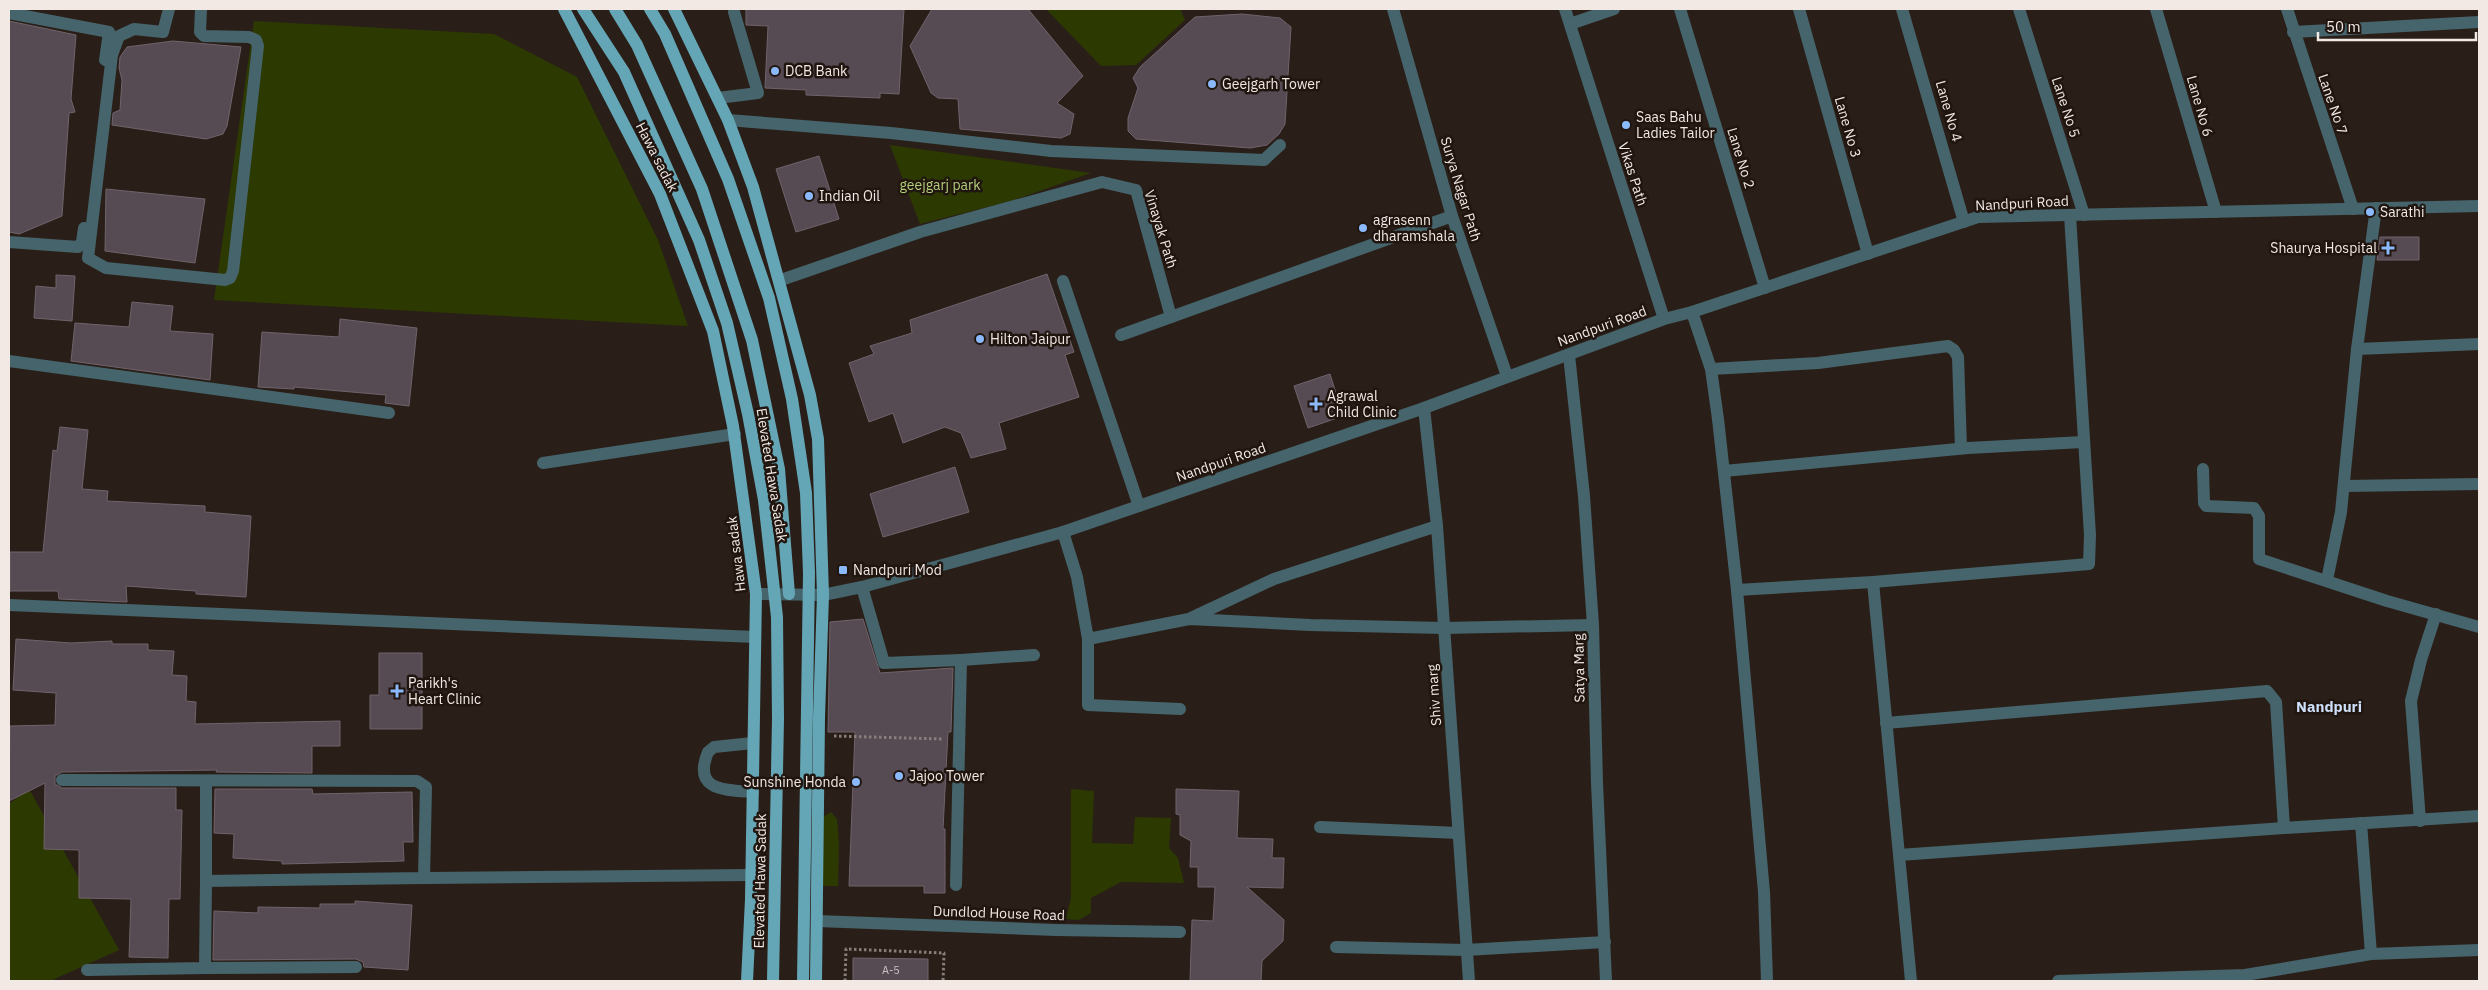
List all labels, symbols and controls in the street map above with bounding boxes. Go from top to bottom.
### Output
scale bar [2318,10,2476,42]
text: 50 m [2326,17,2361,36]
place label: DCB Bank [785,62,848,80]
marker: DCB Bank [769,65,781,77]
street label: Lane No 7 [2314,71,2352,137]
street label: Lane No 6 [2183,73,2217,139]
street label: Lane No 5 [2048,74,2084,140]
place label: Geejgarh Tower [1222,75,1320,93]
marker: Geejgarh Tower [1206,78,1218,90]
street label: Lane No 4 [1932,78,1966,144]
street label: Lane No 3 [1831,94,1865,160]
place label: Saas Bahu Ladies Tailor [1636,108,1715,142]
street label: Hawa sadak [632,119,683,195]
marker: Saas Bahu Ladies Tailor [1620,119,1632,131]
street label: Lane No 2 [1723,125,1759,191]
street label: Surya Nagar Path [1437,135,1485,243]
street label: Vikas Path [1614,140,1652,208]
park label: geejgarj park [899,176,981,194]
place label: Indian Oil [819,187,880,205]
street label: Vinayak Path [1141,188,1181,270]
marker: Indian Oil [803,190,815,202]
street label: Nandpuri Road [1975,192,2069,214]
place label: Sarathi [2380,203,2425,221]
marker: Sarathi [2364,206,2376,218]
place label: agrasenn dharamshala [1373,211,1455,245]
marker: agrasenn dharamshala [1357,222,1369,234]
place label: Shaurya Hospital [2270,239,2377,257]
marker: Shaurya Hospital [2381,241,2395,255]
street label: Nandpuri Road [1555,302,1649,350]
place label: Hilton Jaipur [990,330,1070,348]
marker: Hilton Jaipur [974,333,986,345]
place label: Agrawal Child Clinic [1327,387,1397,421]
marker: Agrawal Child Clinic [1309,397,1323,411]
street label: Elevated Hawa Sadak [753,407,792,544]
street label: Nandpuri Road [1174,438,1268,486]
street label: Hawa sadak [722,515,750,593]
place label: Nandpuri Mod [853,561,942,579]
marker: Nandpuri Mod [837,564,849,576]
street label: Satya Marg [1569,633,1589,703]
street label: Shiv marg [1423,663,1445,726]
place label: Parikh's Heart Clinic [408,674,481,708]
marker: Parikh's Heart Clinic [390,684,404,698]
district label: Nandpuri [2296,697,2362,716]
place label: Jajoo Tower [909,767,984,785]
marker: Jajoo Tower [893,770,905,782]
place label: Sunshine Honda [743,773,847,791]
marker: Sunshine Honda [850,776,862,788]
street label: Elevated Hawa Sadak [750,813,770,949]
street label: Dundlod House Road [933,902,1065,924]
house number: A-5 [882,963,900,977]

